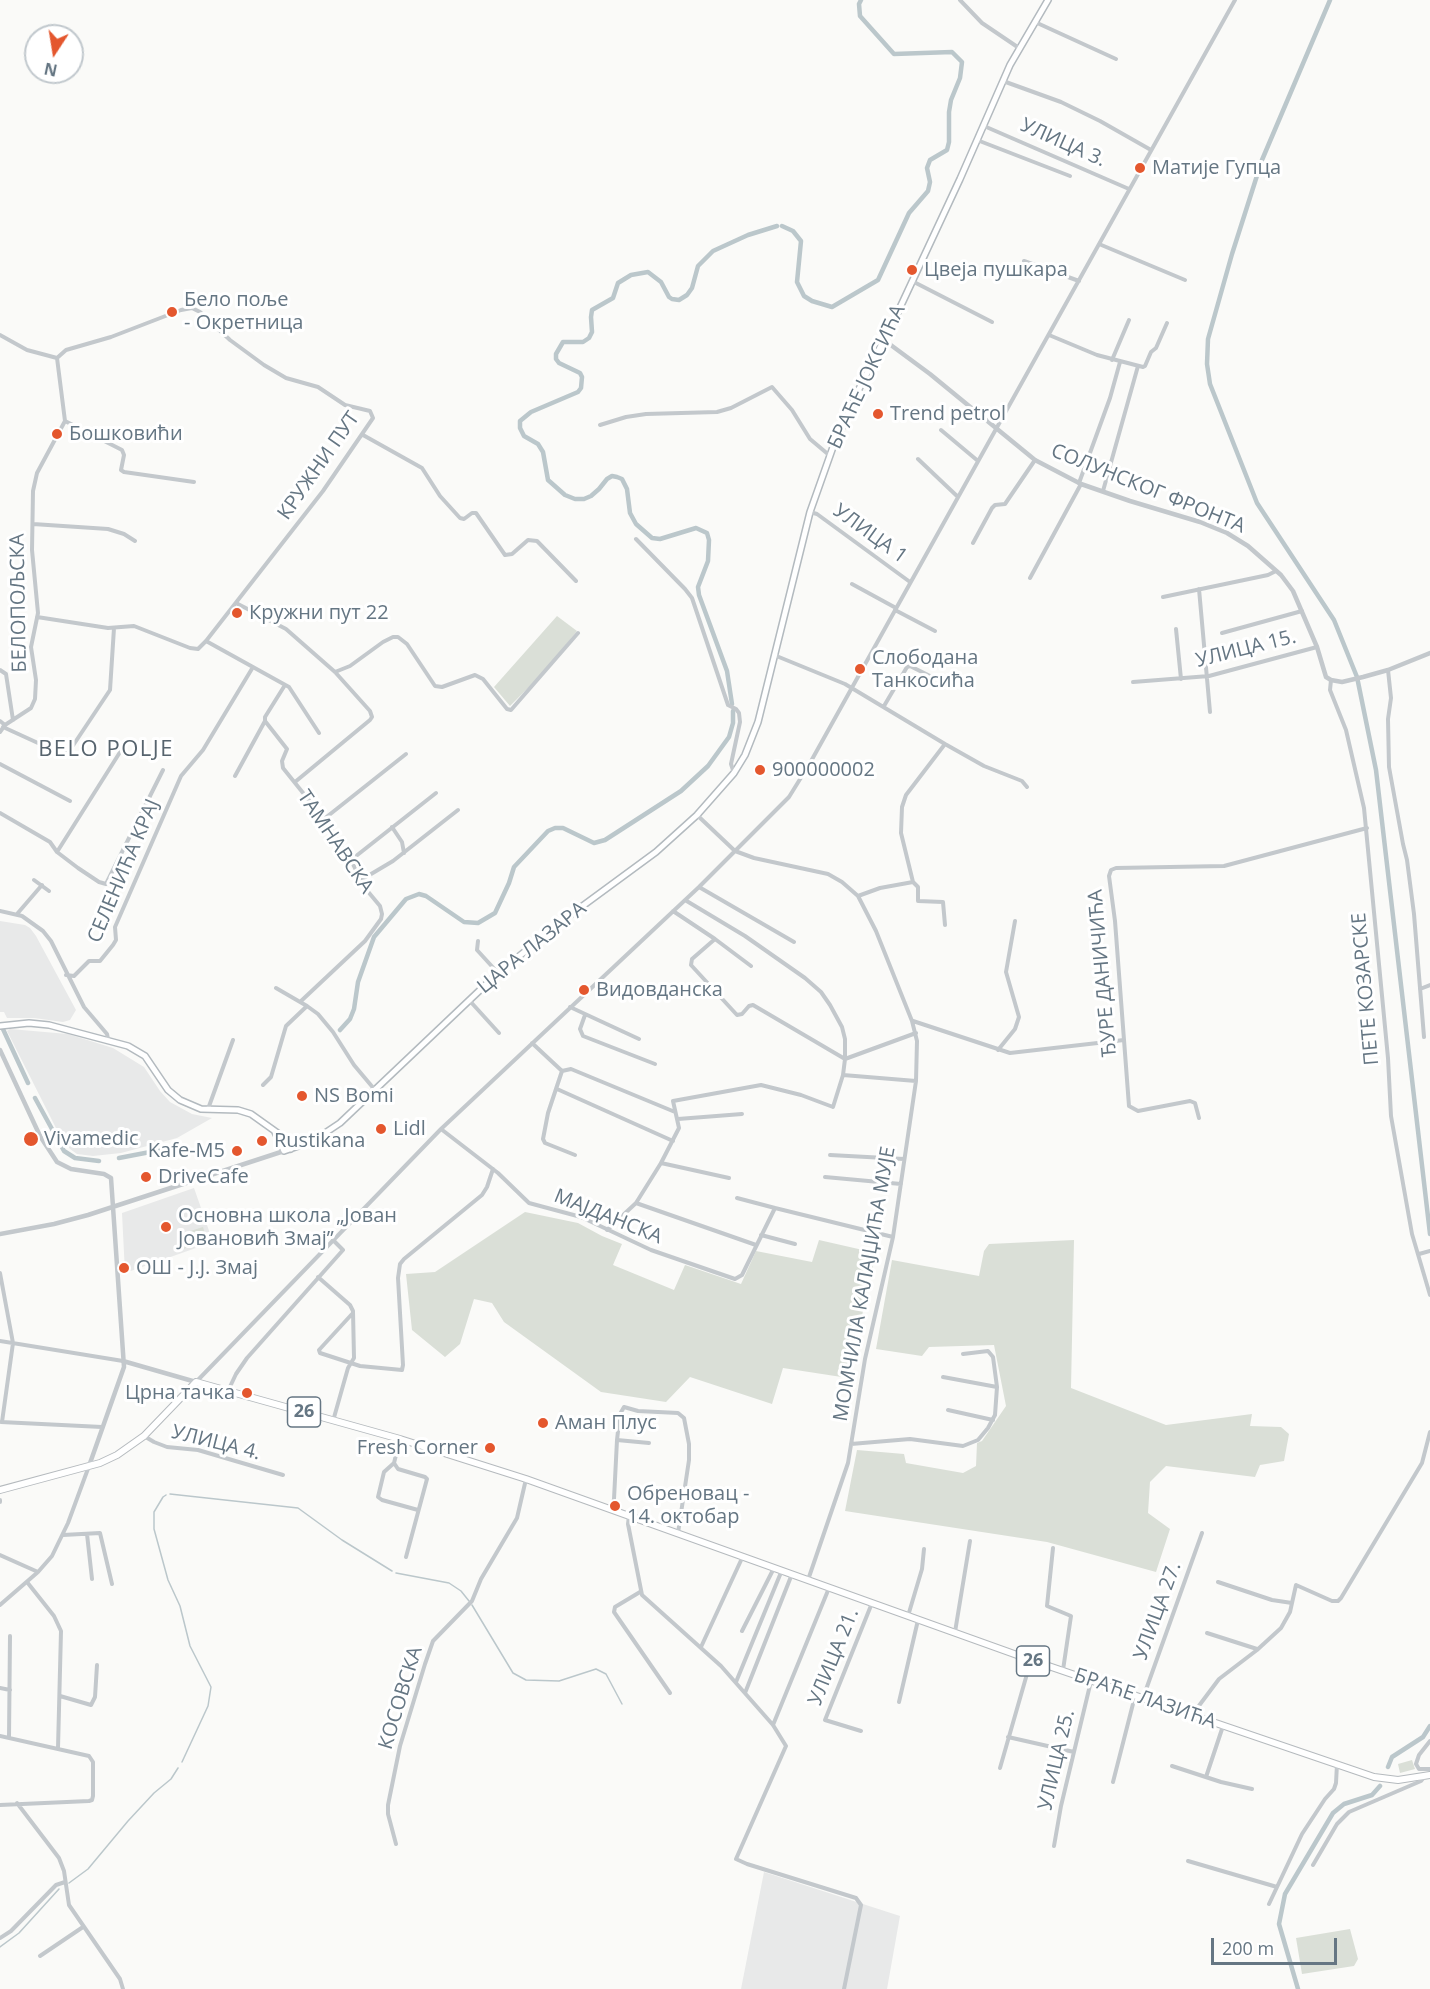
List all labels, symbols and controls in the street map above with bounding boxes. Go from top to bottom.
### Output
north arrow [24,24,84,84]
text: N [42,58,59,82]
street label: УЛИЦА 3. [1017,114,1109,172]
place label: Матије Гупца [1152,156,1281,180]
marker: Матије Гупца [1133,161,1147,175]
place label: Цвеја пушкара [924,258,1068,282]
marker: Цвеја пушкара [905,263,919,277]
place label: Бело поље - Окретница [184,288,303,335]
street label: БРАЋЕ ЈОКСИЋА [823,301,911,453]
marker: Бело поље - Окретница [165,305,179,319]
place label: Trend petrol [890,402,1006,426]
street label: КРУЖНИ ПУТ [273,407,365,525]
marker: Trend petrol [871,407,885,421]
place label: Бошковићи [69,422,183,446]
marker: Бошковићи [50,427,64,441]
street label: СОЛУНСКОГ ФРОНТА [1047,439,1249,539]
street label: УЛИЦА 1 [828,499,912,569]
street label: БЕЛОПОЉСКА [6,533,32,673]
place label: Кружни пут 22 [249,601,389,625]
marker: Кружни пут 22 [230,606,244,620]
street label: УЛИЦА 15. [1193,625,1299,673]
place label: Слободана Танкосића [872,646,978,693]
marker: Слободана Танкосића [853,662,867,676]
district label: BELO POLJE [38,737,174,763]
place label: 900000002 [772,758,875,782]
marker: 900000002 [753,763,767,777]
street label: ТАМНАВСКА [292,786,378,898]
street label: СЕЛЕНИЋА КРАЈ [83,796,165,946]
street label: ЂУРЕ ДАНИЧИЋА [1084,888,1122,1058]
street label: ЦАРА ЛАЗАРА [473,897,591,999]
street label: ПЕТЕ КОЗАРСКЕ [1347,912,1385,1066]
place label: Видовданска [596,978,723,1002]
marker: Видовданска [577,983,591,997]
place label: NS Bomi [314,1084,394,1108]
marker: NS Bomi [295,1089,309,1103]
place label: Lidl [393,1117,426,1141]
marker: Lidl [374,1122,388,1136]
place label: Vivamedic [44,1127,139,1151]
place label: Rustikana [274,1129,365,1153]
marker: Vivamedic [22,1130,40,1148]
marker: Rustikana [255,1134,269,1148]
place label: Kafe-M5 [148,1139,225,1163]
marker: Kafe-M5 [230,1144,244,1158]
street label: МОМЧИЛА КАЛАЈЏИЋА МУЈЕ [829,1145,901,1423]
place label: DriveCafe [158,1165,249,1189]
marker: DriveCafe [139,1170,153,1184]
street label: МАЈДАНСКА [550,1184,666,1250]
place label: Основна школа „Јован Јовановић Змај” [178,1204,397,1251]
marker: Основна школа „Јован Јовановић Змај” [159,1220,173,1234]
place label: ОШ - Ј.Ј. Змај [136,1256,258,1280]
marker: ОШ - Ј.Ј. Змај [117,1261,131,1275]
place label: Црна тачка [125,1381,235,1405]
marker: Црна тачка [240,1386,254,1400]
road number: 26 [288,1397,320,1427]
place label: Аман Плус [555,1411,657,1435]
marker: Аман Плус [536,1416,550,1430]
street label: УЛИЦА 4. [169,1420,263,1466]
place label: Fresh Corner [357,1436,478,1460]
marker: Fresh Corner [483,1441,497,1455]
place label: Обреновац - 14. октобар [627,1482,749,1529]
marker: Обреновац - 14. октобар [608,1499,622,1513]
street label: УЛИЦА 27. [1129,1559,1187,1663]
street label: УЛИЦА 21. [804,1605,864,1709]
street label: КОСОВСКА [374,1644,428,1752]
road number: 26 [1016,1646,1050,1676]
street label: БРАЋЕ ЛАЗИЋА [1071,1663,1219,1735]
street label: УЛИЦА 25. [1034,1707,1080,1813]
scale bar [1214,1926,1340,1964]
text: 200 m [1222,1936,1274,1960]

